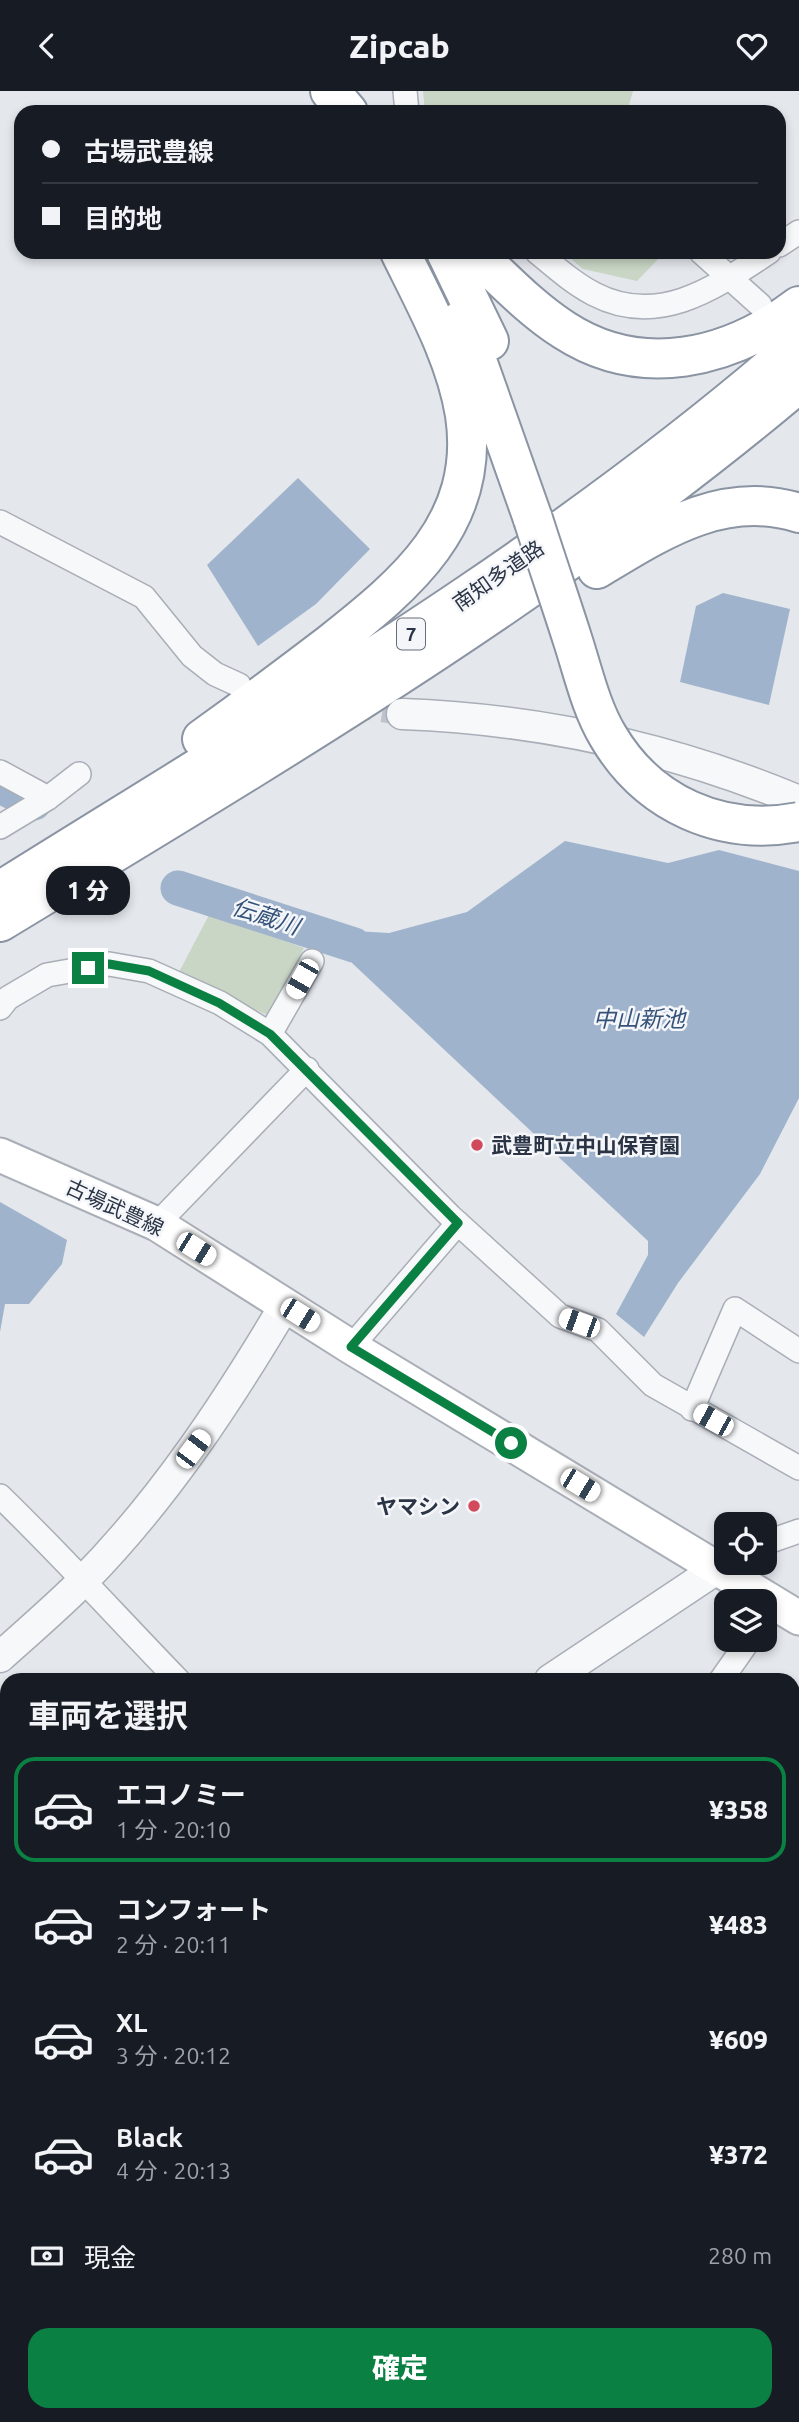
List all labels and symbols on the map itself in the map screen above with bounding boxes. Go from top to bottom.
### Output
street label: 南知多道路 [448,535,548,615]
road number: 7 [397,619,425,649]
callout: 1 分 [46,867,130,915]
water label: 伝蔵川 [229,893,306,939]
route end [72,952,104,984]
car [283,956,322,1002]
water label: 中山新池 [593,1006,687,1031]
place label: 武豊町立中山保育園 [491,1133,680,1157]
marker: 武豊町立中山保育園 [469,1137,485,1153]
street label: 古場武豊線 [62,1174,168,1240]
car [173,1229,220,1269]
car [277,1295,324,1335]
car [556,1306,603,1340]
car [690,1401,737,1439]
car [172,1426,215,1472]
route start [495,1427,527,1459]
car [557,1465,604,1505]
place label: ヤマシン [376,1494,460,1518]
marker: ヤマシン [466,1498,482,1514]

